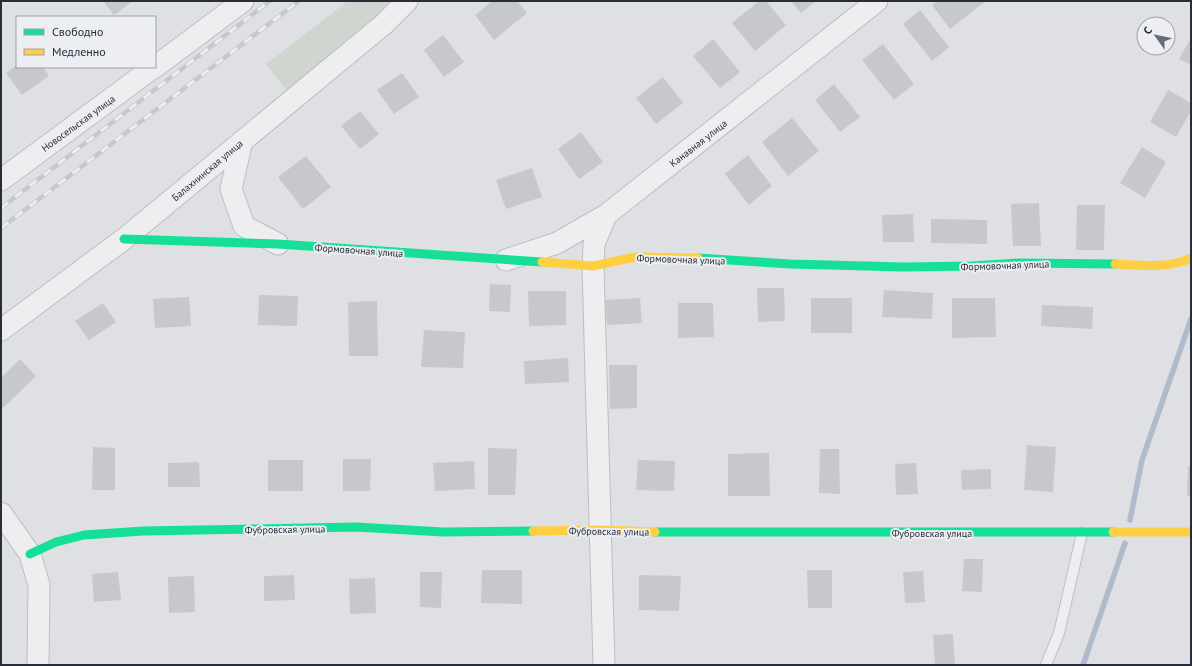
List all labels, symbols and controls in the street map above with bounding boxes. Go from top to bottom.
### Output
legend [16,16,156,68]
north arrow [1136,16,1176,56]
text: Свободно [52,24,103,39]
text: С [1140,24,1155,37]
text: Медленно [52,44,106,59]
street label: Новосельская улица [39,92,118,155]
street label: Канавная улица [667,117,730,170]
street label: Балахнинская улица [169,137,246,204]
street label: Формовочная улица [314,241,404,260]
street label: Формовочная улица [636,251,726,268]
street label: Формовочная улица [960,257,1050,274]
street label: Фубровская улица [245,522,325,537]
street label: Фубровская улица [569,524,649,539]
street label: Фубровская улица [892,527,972,540]

